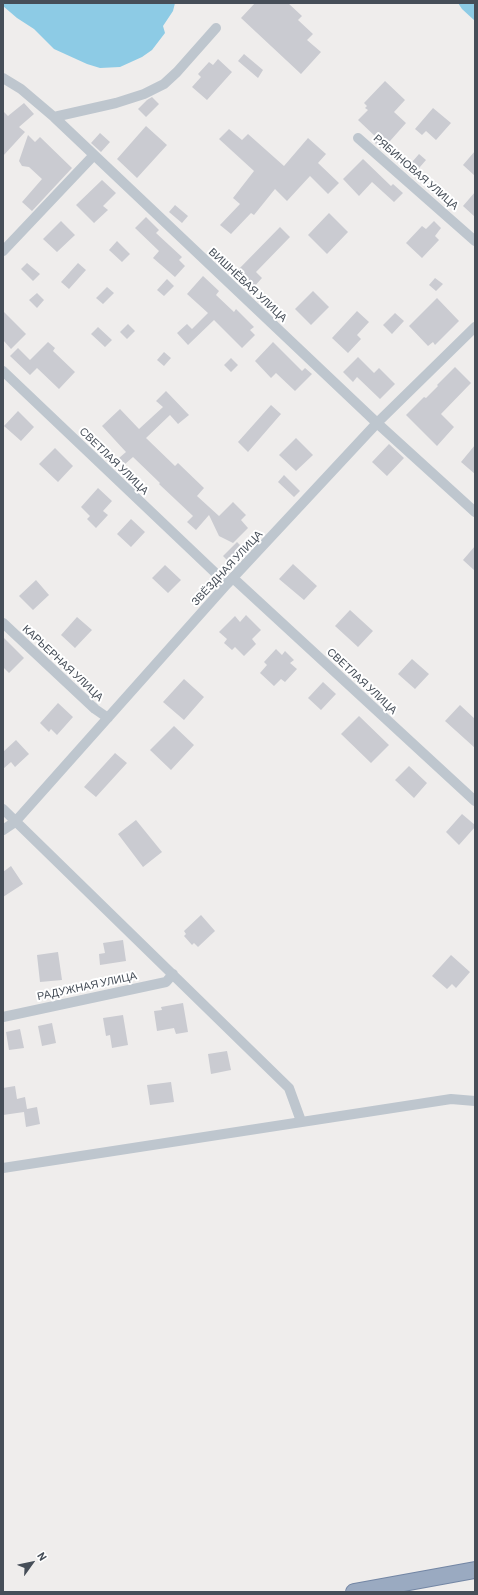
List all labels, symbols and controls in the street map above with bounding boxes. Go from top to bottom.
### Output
street label: РЯБИНОВАЯ УЛИЦА [371,131,461,213]
street label: ВИШНЁВАЯ УЛИЦА [206,245,290,325]
street label: СВЕТЛАЯ УЛИЦА [77,425,151,497]
street label: ЗВЁЗДНАЯ УЛИЦА [189,528,265,608]
street label: КАРЬЕРНАЯ УЛИЦА [20,622,106,704]
street label: СВЕТЛАЯ УЛИЦА [324,645,400,717]
street label: РАДУЖНАЯ УЛИЦА [36,969,138,1003]
north arrow [12,1543,52,1583]
text: N [35,1550,50,1563]

